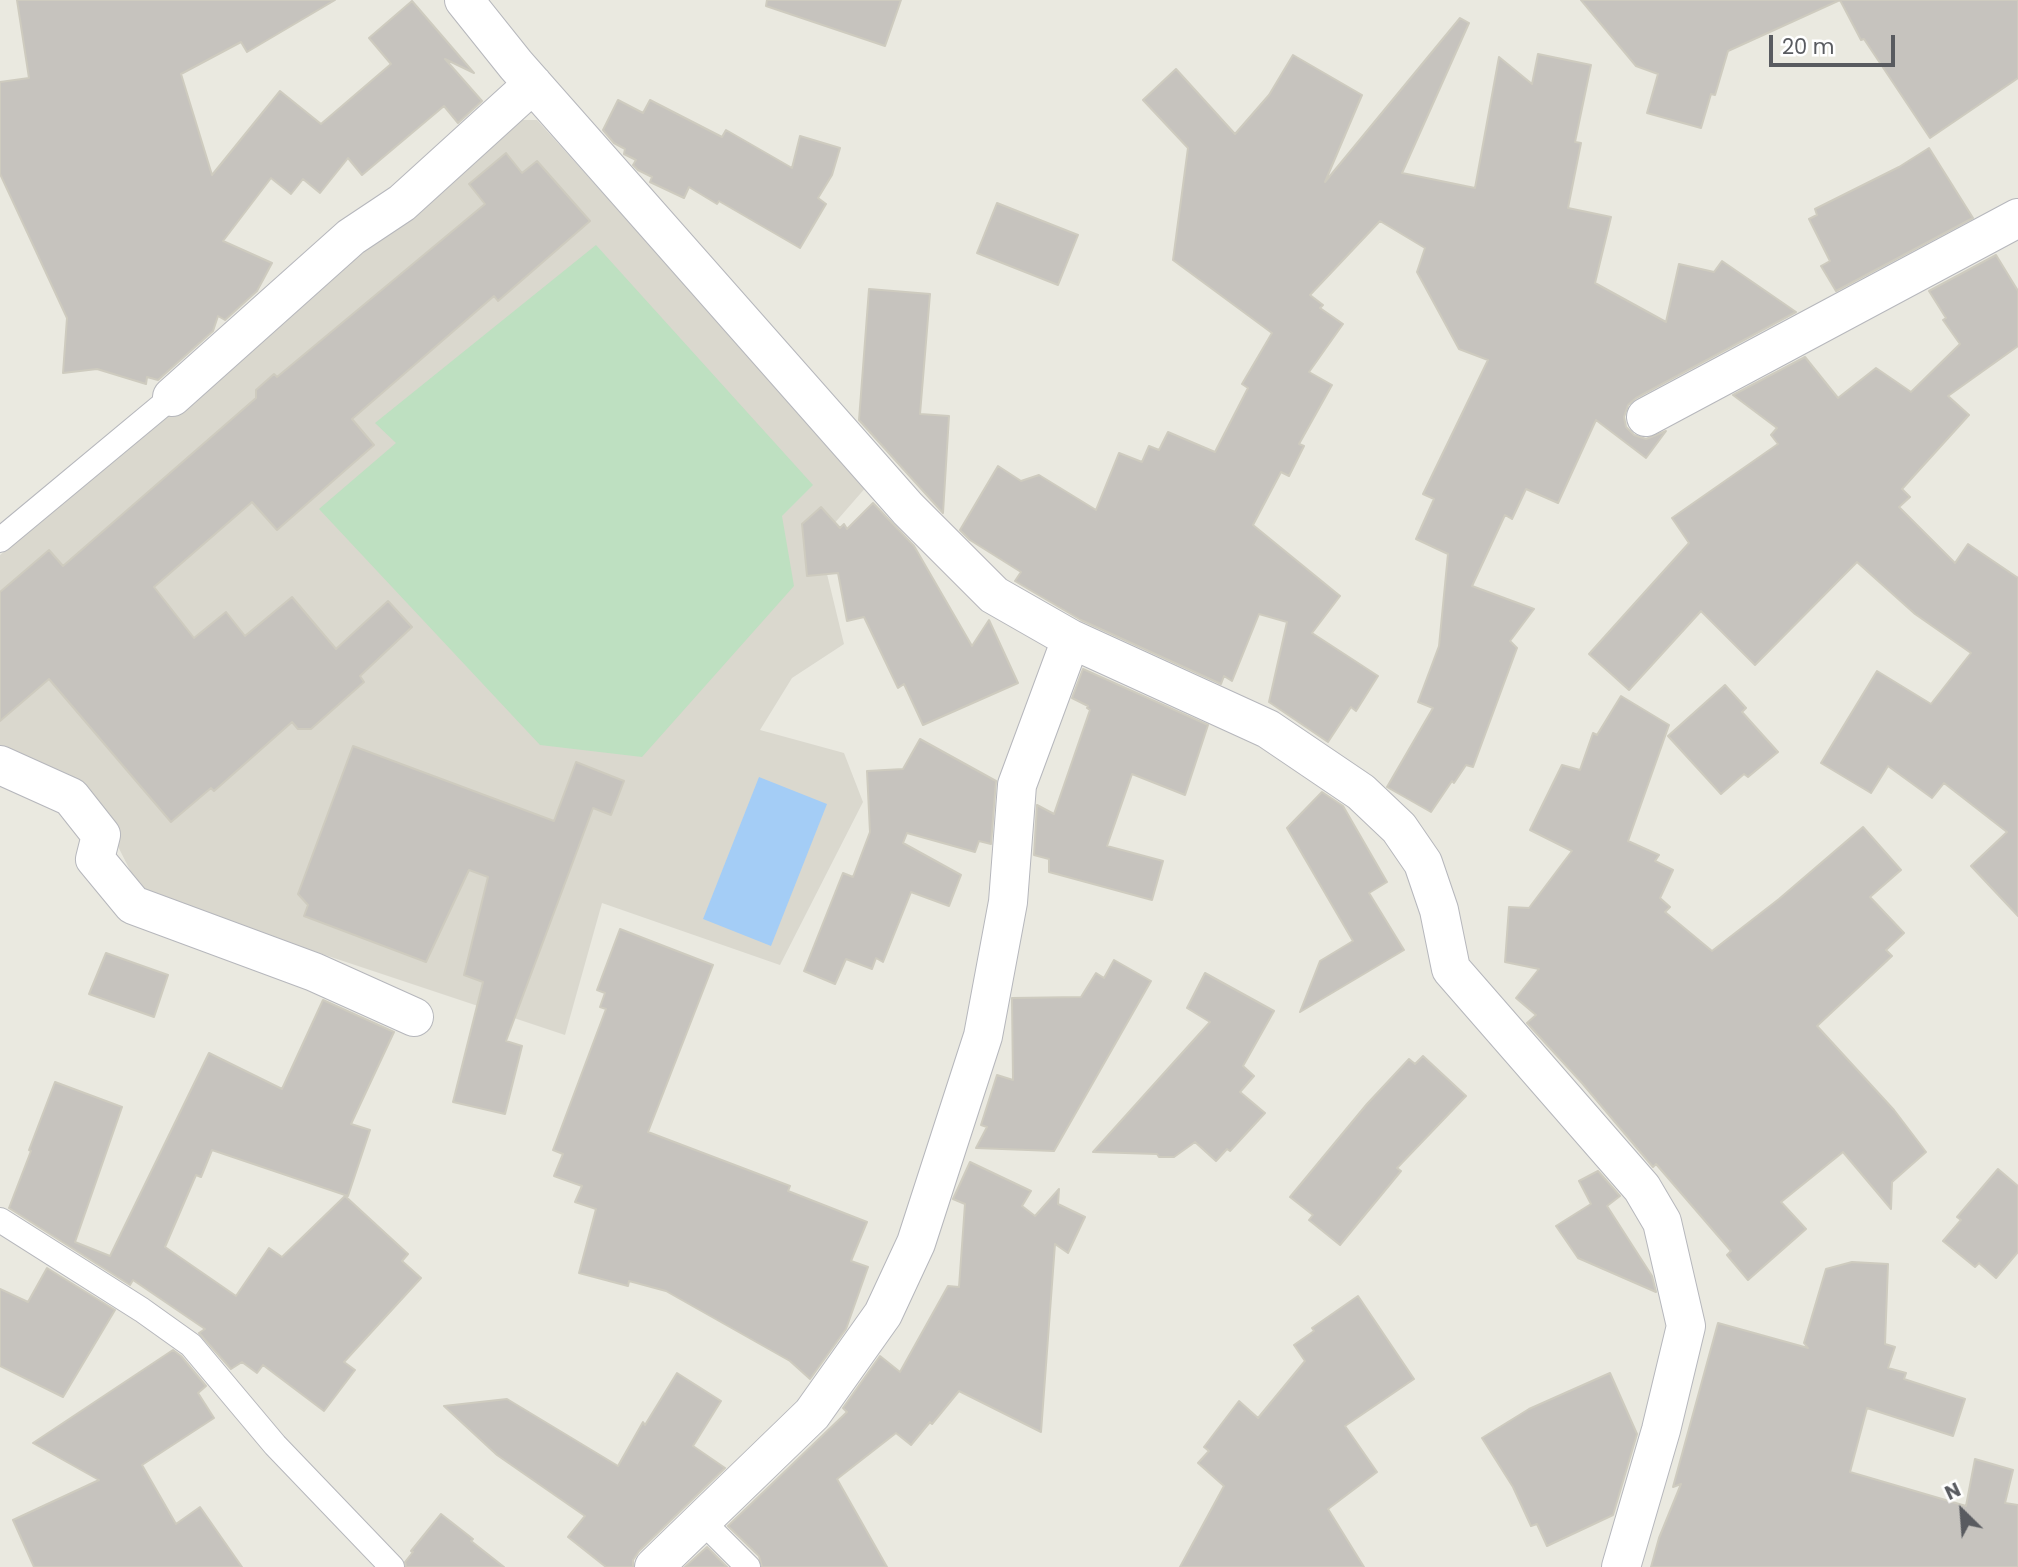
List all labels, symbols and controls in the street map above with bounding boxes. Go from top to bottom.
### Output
scale bar [1773,21,1899,65]
text: 20 m [1782,32,1835,61]
north arrow [1927,1476,1997,1546]
text: N [1941,1476,1965,1507]

